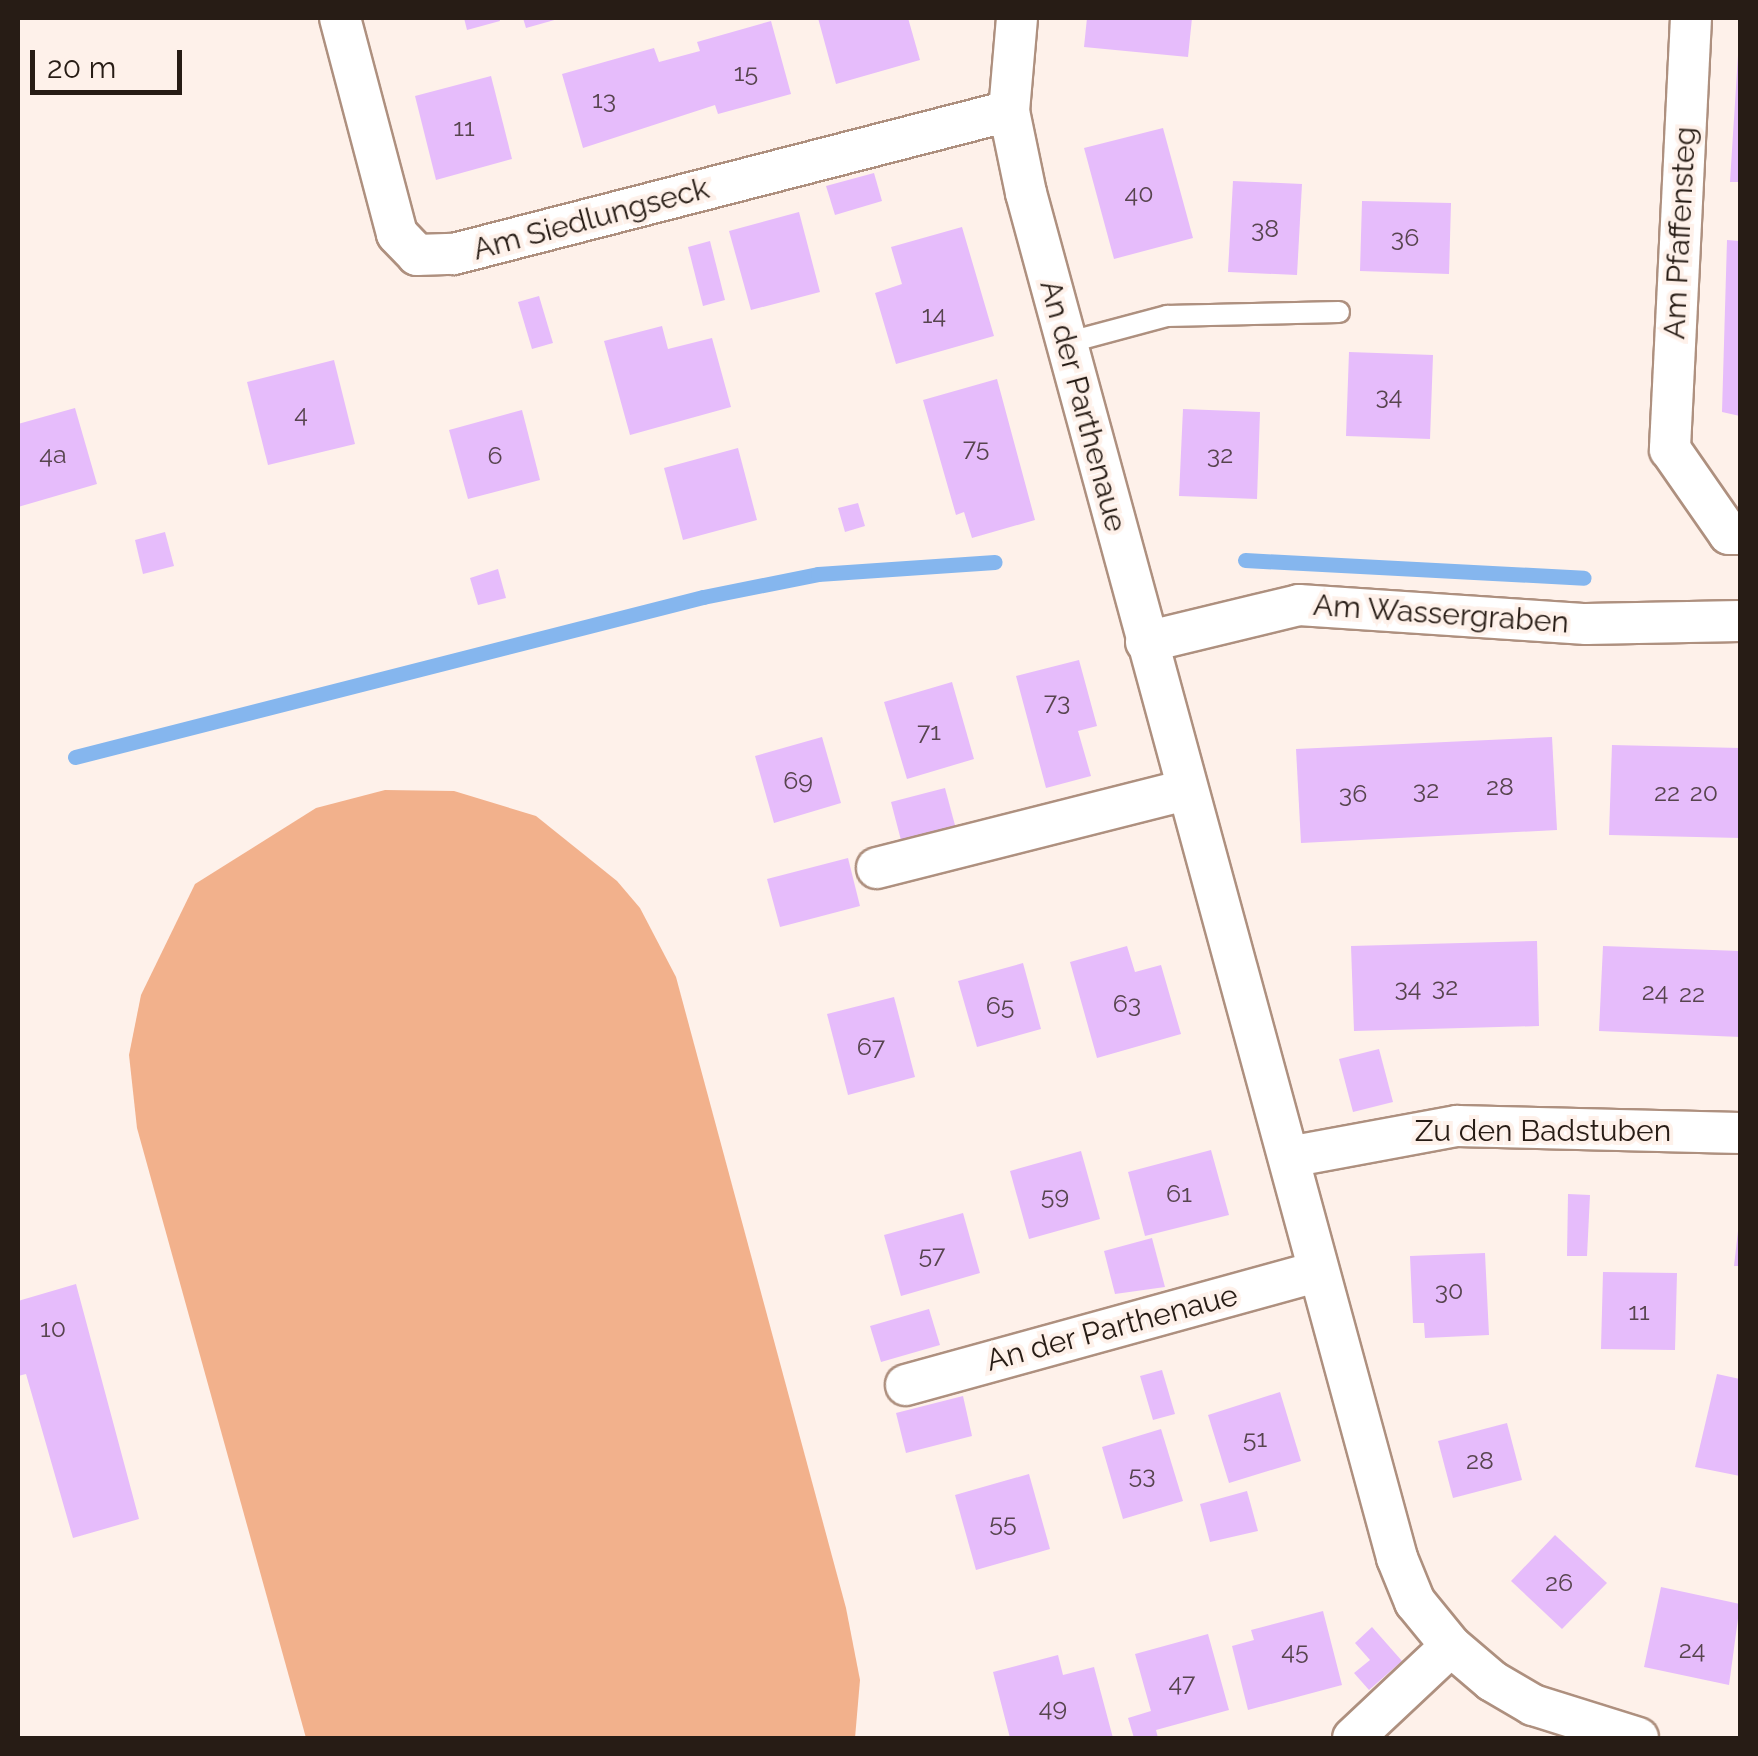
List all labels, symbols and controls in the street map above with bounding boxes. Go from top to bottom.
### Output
scale bar [35,30,188,92]
text: 20 m [47,50,116,85]
house number: 15 [734,57,758,87]
house number: 13 [592,84,616,114]
house number: 11 [453,112,475,142]
street label: Am Pfaffensteg [1656,126,1704,340]
street label: Am Siedlungseck [469,170,713,268]
house number: 40 [1125,178,1153,208]
house number: 38 [1251,213,1279,243]
house number: 36 [1391,222,1419,252]
street label: An der Parthenaue [1032,276,1134,536]
house number: 14 [922,299,946,329]
house number: 34 [1376,380,1402,410]
house number: 4 [294,398,308,428]
house number: 75 [963,432,989,462]
house number: 4a [39,439,67,469]
house number: 32 [1207,439,1233,469]
house number: 6 [487,440,503,470]
street label: Am Wassergraben [1311,587,1571,641]
house number: 73 [1044,686,1070,716]
house number: 71 [917,716,941,746]
house number: 69 [783,765,813,795]
house number: 28 [1486,771,1514,801]
house number: 32 [1413,774,1439,804]
house number: 22 [1654,777,1680,807]
house number: 20 [1690,777,1718,807]
house number: 36 [1339,778,1367,808]
house number: 32 [1432,971,1458,1001]
house number: 34 [1395,972,1421,1002]
house number: 24 [1642,976,1668,1006]
house number: 22 [1679,978,1705,1008]
house number: 63 [1113,988,1141,1018]
house number: 65 [986,990,1014,1020]
house number: 67 [857,1031,885,1061]
street label: Zu den Badstuben [1415,1113,1671,1149]
house number: 61 [1166,1178,1192,1208]
house number: 59 [1041,1180,1069,1210]
house number: 57 [919,1239,945,1269]
house number: 30 [1435,1275,1463,1305]
street label: An der Parthenaue [982,1277,1242,1379]
house number: 11 [1628,1296,1650,1326]
house number: 10 [40,1313,66,1343]
house number: 51 [1243,1423,1267,1453]
house number: 28 [1466,1445,1494,1475]
house number: 53 [1129,1459,1155,1489]
house number: 55 [989,1507,1017,1537]
house number: 26 [1545,1567,1573,1597]
house number: 24 [1679,1634,1705,1664]
house number: 45 [1281,1635,1309,1665]
house number: 47 [1169,1667,1195,1697]
house number: 49 [1039,1692,1067,1722]

